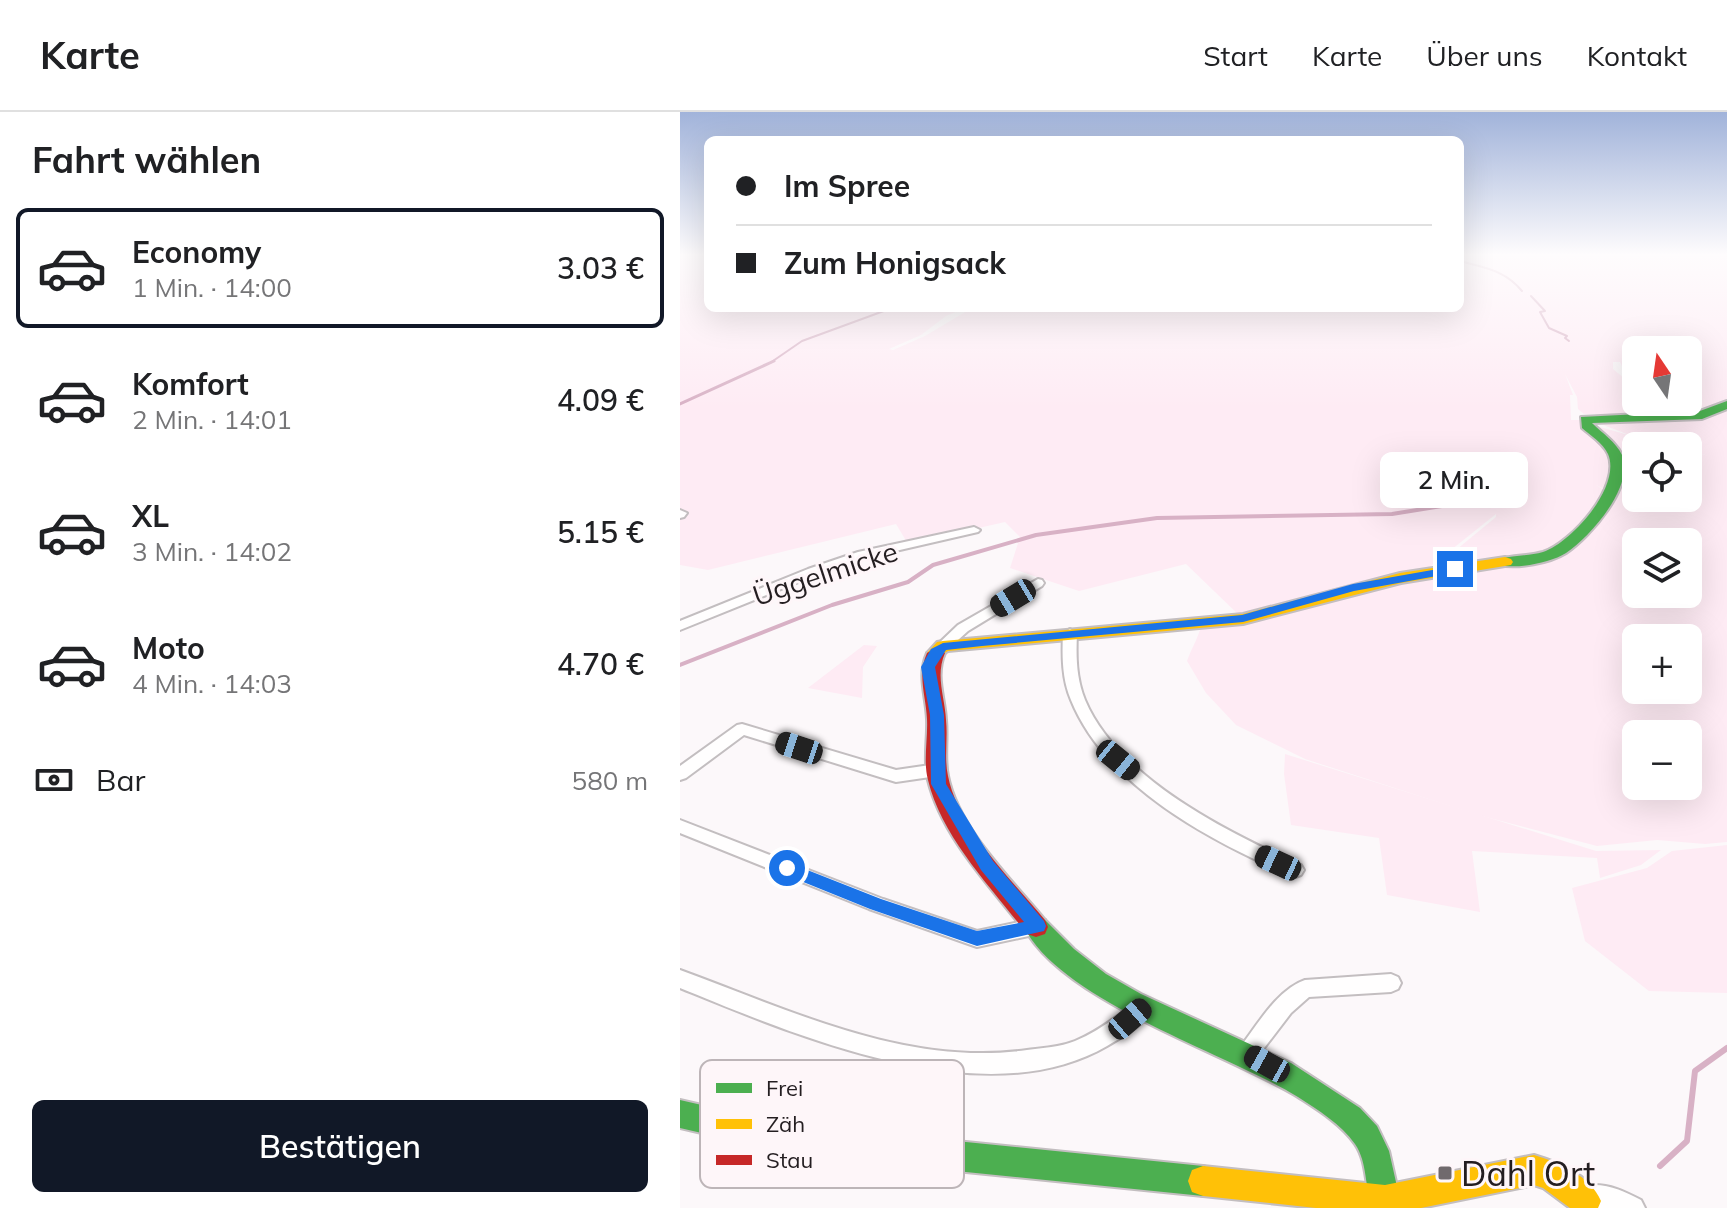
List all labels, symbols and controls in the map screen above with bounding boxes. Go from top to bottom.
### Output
text: Karte [40,31,140,79]
text: Start [1203,38,1268,73]
text: Karte [1312,38,1382,73]
text: Über uns [1426,38,1543,73]
text: Kontakt [1587,38,1687,73]
text: Fahrt wählen [32,137,261,182]
text: Im Spree [784,167,910,205]
icon: car [36,232,108,304]
text: Economy [132,233,261,271]
text: Zum Honigsack [784,244,1006,282]
text: 3.03 € [557,249,644,287]
text: 1 Min. · 14:00 [132,271,292,304]
north arrow [1622,336,1702,416]
map controls [1622,336,1702,800]
icon: car [36,364,108,436]
text: Komfort [132,365,249,403]
text: 4.09 € [557,381,644,419]
text: 2 Min. · 14:01 [132,403,292,436]
button: locate [1622,432,1702,512]
callout: 2 Min. [1381,453,1529,509]
text: 2 Min. [1417,463,1491,496]
icon: car [36,496,108,568]
text: XL [132,497,169,535]
text: 5.15 € [557,513,644,551]
button: layers [1622,528,1702,608]
street label: Üggelmicke [748,533,902,613]
text: 3 Min. · 14:02 [132,535,292,568]
route end [1437,551,1473,587]
car [986,575,1040,621]
button: + [1622,624,1702,704]
icon: car [36,628,108,700]
text: Moto [132,629,205,667]
text: 4.70 € [557,645,644,683]
text: 4 Min. · 14:03 [132,667,292,700]
button: − [1622,720,1702,800]
car [772,729,826,767]
car [1092,736,1144,784]
icon: cash [32,758,76,802]
text: Bar [96,761,145,799]
text: 580 m [572,764,648,797]
car [1251,842,1305,884]
route start [769,850,805,886]
car [1104,994,1156,1044]
car [1240,1042,1294,1086]
legend [700,1060,964,1188]
text: Frei [766,1074,803,1102]
button: Bestätigen [32,1100,648,1192]
text: Zäh [766,1110,805,1138]
text: Stau [766,1146,813,1174]
place label: Dahl Ort [1461,1152,1595,1195]
marker: Dahl Ort [1436,1164,1454,1182]

